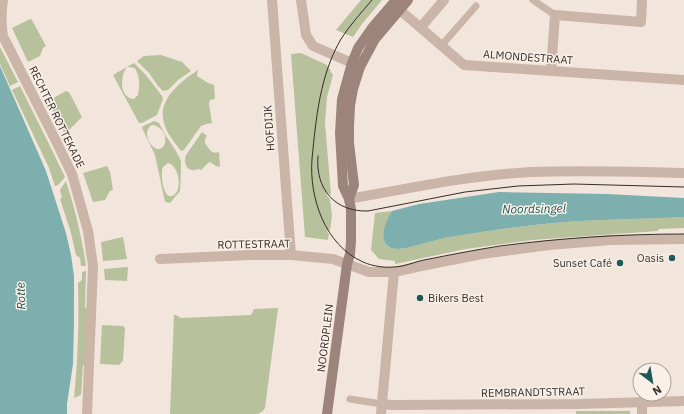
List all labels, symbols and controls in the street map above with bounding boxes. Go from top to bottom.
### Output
street label: ALMONDESTRAAT [482,47,574,67]
street label: RECHTER ROTTEKADE [26,64,88,170]
street label: HOFDIJK [260,105,278,151]
water label: Noordsingel [502,200,567,217]
street label: ROTTESTRAAT [217,236,291,252]
place label: Oasis [637,251,664,265]
marker: Oasis [667,253,677,263]
place label: Sunset Café [553,256,612,270]
marker: Sunset Café [615,258,625,268]
water label: Rotte [13,282,28,310]
place label: Bikers Best [428,291,484,305]
marker: Bikers Best [415,293,425,303]
street label: NOORDPLEIN [314,303,336,373]
north arrow [632,362,672,402]
text: N [650,383,664,399]
street label: REMBRANDTSTRAAT [481,384,586,400]

